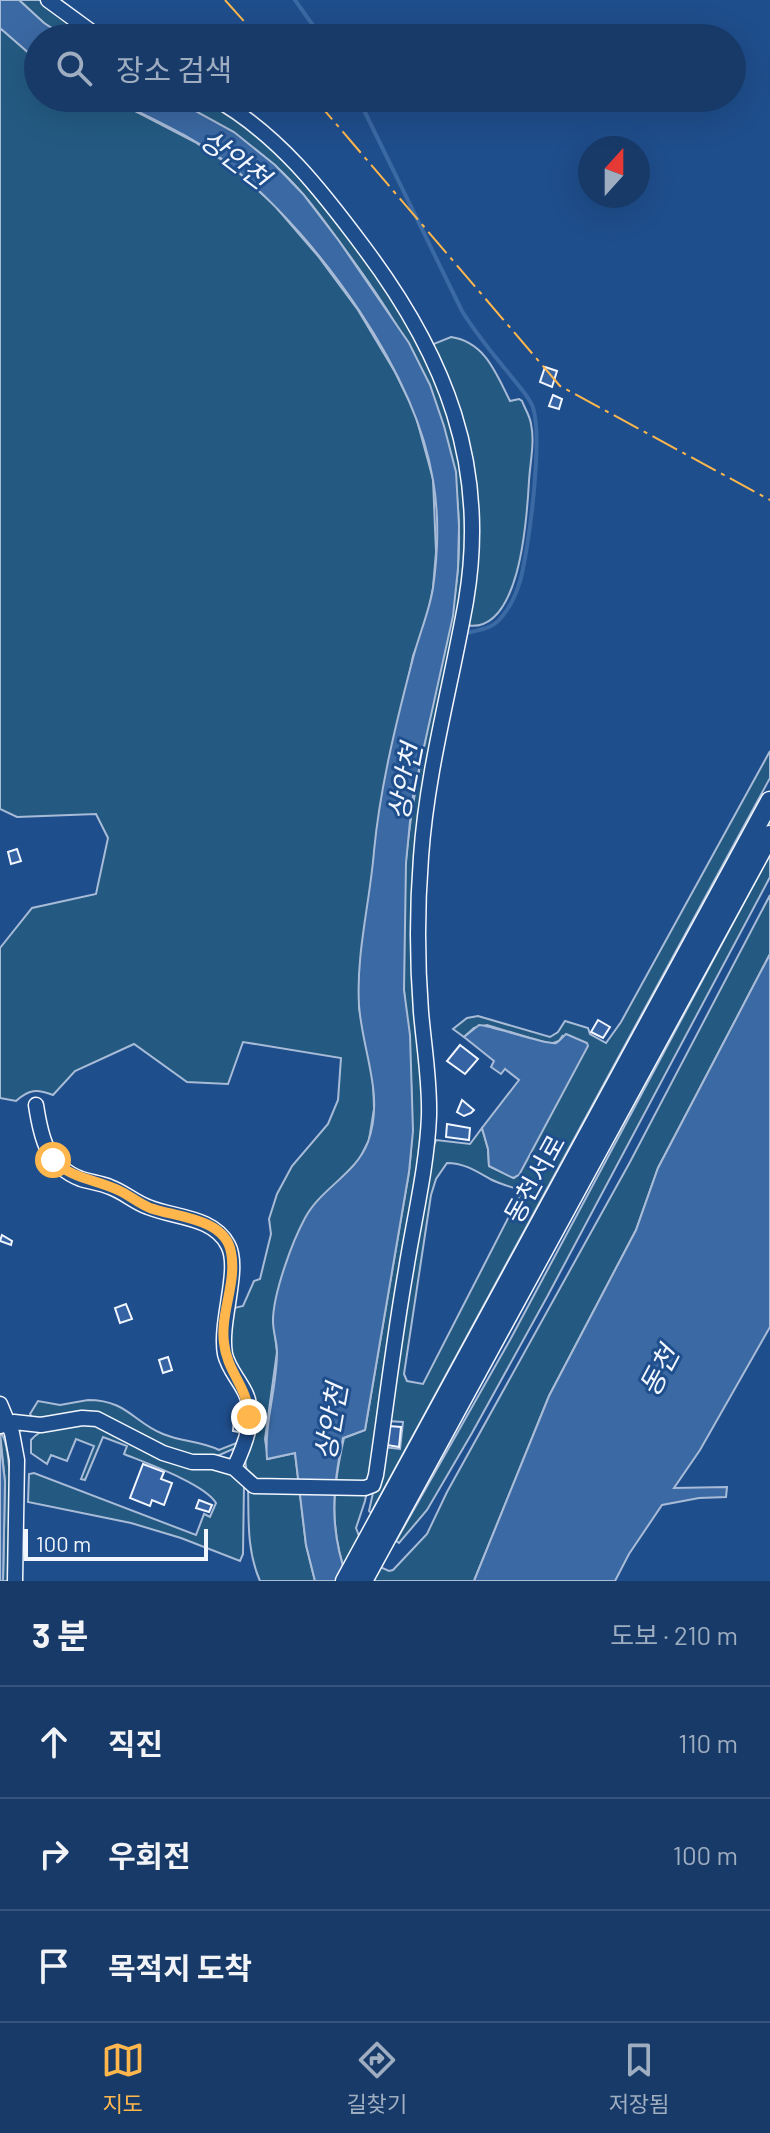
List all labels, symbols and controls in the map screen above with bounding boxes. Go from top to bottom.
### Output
search box [24,24,746,112]
icon: search [52,46,96,90]
text: 장소 검색 [116,51,232,87]
water label: 상안천 [195,121,279,197]
north arrow [578,136,650,208]
water label: 상안천 [380,737,429,823]
street label: 동천서로 [497,1129,570,1228]
route start [35,1142,71,1178]
water label: 동천 [631,1337,687,1401]
water label: 상안천 [307,1378,354,1463]
route end [231,1399,267,1435]
scale bar [24,1525,208,1561]
text: 100 m [36,1530,91,1556]
text: 3 분 [32,1614,88,1655]
text: 도보 · 210 m [610,1619,738,1650]
icon: ahead [32,1720,76,1764]
text: 직진 [108,1725,163,1761]
text: 110 m [678,1727,738,1758]
icon: right [32,1832,76,1876]
text: 우회전 [108,1837,191,1873]
text: 100 m [673,1839,738,1870]
icon: arrive [32,1944,76,1988]
text: 목적지 도착 [108,1949,252,1985]
tab: 지도 [101,2038,145,2118]
tab: 길찾기 [346,2038,407,2118]
tab: 저장됨 [608,2038,669,2118]

